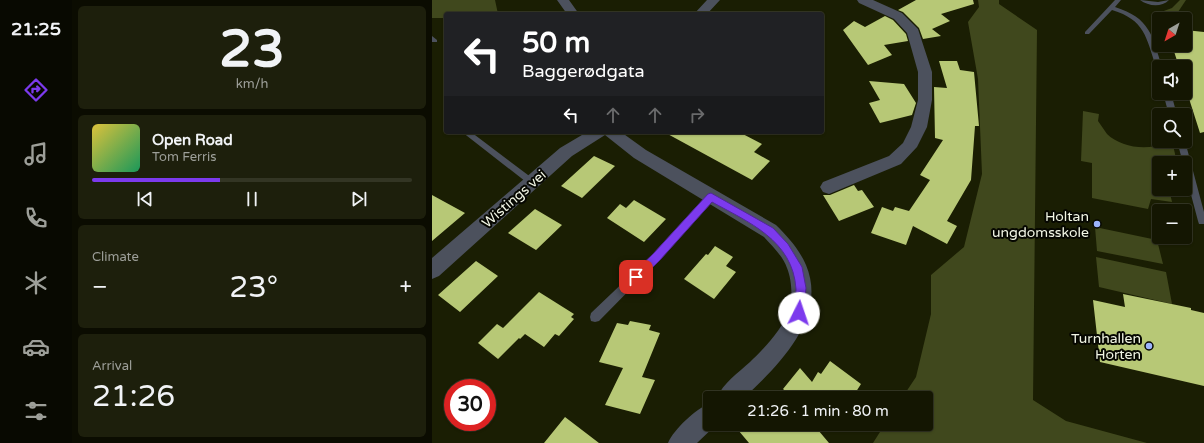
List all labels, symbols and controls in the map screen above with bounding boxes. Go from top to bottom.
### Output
north arrow [1152,12,1192,52]
map controls [1152,12,1192,244]
text: 21:25 [11,18,61,40]
text: 23 [219,18,285,81]
text: 50 m [522,26,590,60]
icon: left [456,28,508,80]
text: Baggerødgata [522,60,645,82]
button: sound [1152,60,1192,100]
icon: directions [22,76,50,104]
text: km/h [236,76,268,92]
icon: left [560,104,582,126]
icon: ahead [602,104,624,126]
icon: ahead [644,104,666,126]
icon: right [686,104,708,126]
button: search [1152,108,1192,148]
text: Open Road [152,131,233,149]
icon: music [22,140,50,168]
text: Tom Ferris [152,149,216,165]
button: + [1152,156,1192,196]
street label: Wistings vei [478,167,550,231]
icon: previous [134,188,156,210]
icon: pause [241,188,263,210]
icon: next [348,188,370,210]
icon: phone [22,204,50,232]
button: − [1152,204,1192,244]
place label: Holtan ungdomsskole [992,208,1089,241]
marker: Holtan ungdomsskole [1092,219,1102,229]
text: Climate [92,249,139,265]
pin [619,260,653,294]
icon: arrive [625,266,647,288]
icon: climate [22,269,50,297]
text: 23° [229,269,278,306]
text: − [92,274,108,300]
text: + [400,274,412,300]
position arrow [778,292,820,334]
place label: Turnhallen Horten [1071,330,1141,363]
icon: car [22,333,50,361]
marker: Turnhallen Horten [1144,341,1154,351]
text: Arrival [92,358,132,374]
text: 21:26 [92,378,175,415]
speed limit sign: 30 [444,379,496,431]
icon: filters [22,397,50,425]
text: 21:26 · 1 min · 80 m [747,402,889,420]

